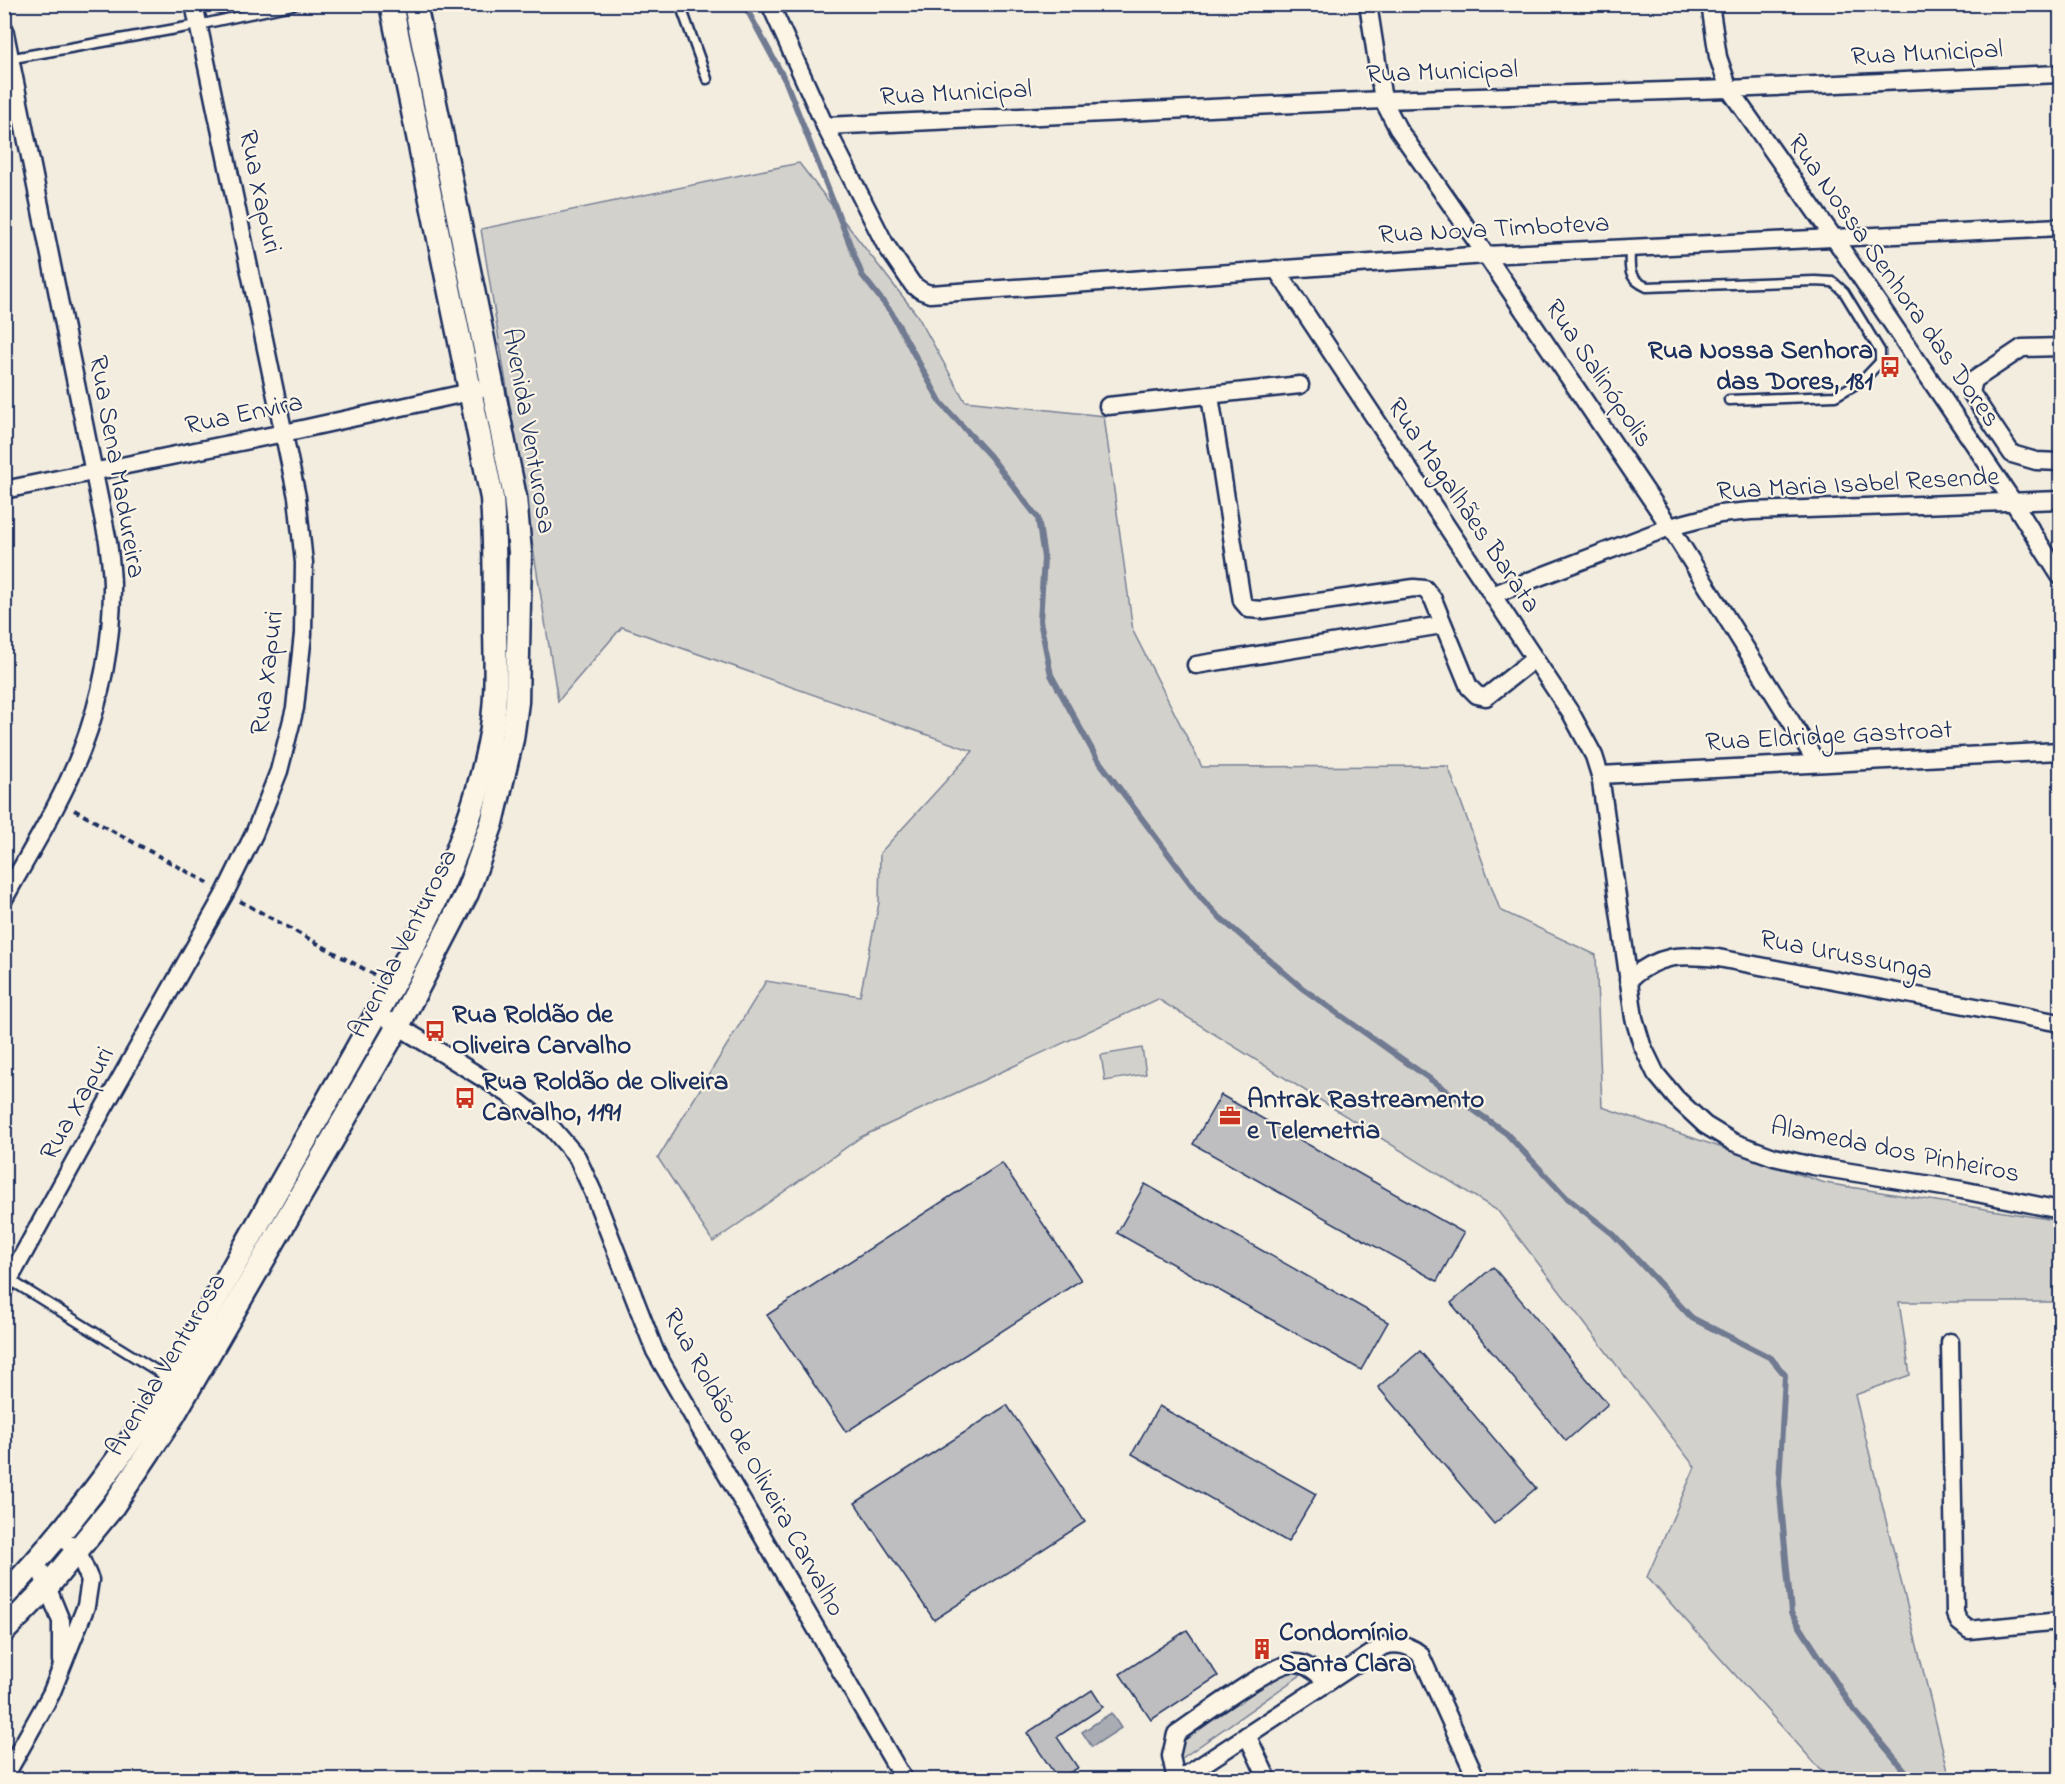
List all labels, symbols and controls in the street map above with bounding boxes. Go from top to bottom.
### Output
street label: Rua Municipal [1850,31,2004,77]
street label: Rua Municipal [1365,51,1519,95]
street label: Rua Municipal [879,71,1033,117]
street label: Rua Nossa Senhora das Dores [1777,126,2009,436]
street label: Rua Xapuri [227,127,291,257]
street label: Rua Nova Timboteva [1377,204,1611,256]
street label: Rua Salinópolis [1534,292,1662,456]
street label: Avenida Venturosa [491,325,565,537]
place label: Rua Nossa Senhora das Dores, 181 [1648,332,1873,402]
street label: Rua Sena Madureira [77,353,155,581]
bus stop icon: Rua Nossa Senhora das Dores, 181 [1878,355,1902,379]
street label: Rua Envira [181,384,307,446]
street label: Rua Magalhães Barata [1376,391,1550,621]
street label: Rua Maria Isabel Resende [1716,458,2001,512]
street label: Rua Xapuri [241,609,295,737]
street label: Rua Eldridge Gastroat [1704,711,1954,763]
street label: Avenida Venturosa [339,843,469,1045]
street label: Rua Urussunga [1756,920,1936,992]
place label: Rua Roldão de Oliveira Carvalho [452,996,631,1066]
bus stop icon: Rua Roldão de Oliveira Carvalho [423,1019,447,1043]
street label: Rua Xapuri [31,1040,125,1168]
place label: Rua Roldão de Oliveira Carvalho, 1191 [482,1063,728,1133]
place label: Antrak Rastreamento e Telemetria [1247,1081,1484,1151]
bus stop icon: Rua Roldão de Oliveira Carvalho, 1191 [453,1086,477,1110]
office icon: Antrak Rastreamento e Telemetria [1218,1104,1242,1128]
street label: Alameda dos Pinheiros [1767,1108,2023,1194]
street label: Avenida Venturosa [97,1266,237,1464]
street label: Rua Roldão de Oliveira Carvalho [652,1302,854,1624]
place label: Condomínio Santa Clara [1279,1614,1412,1684]
building icon: Condomínio Santa Clara [1250,1637,1274,1661]

